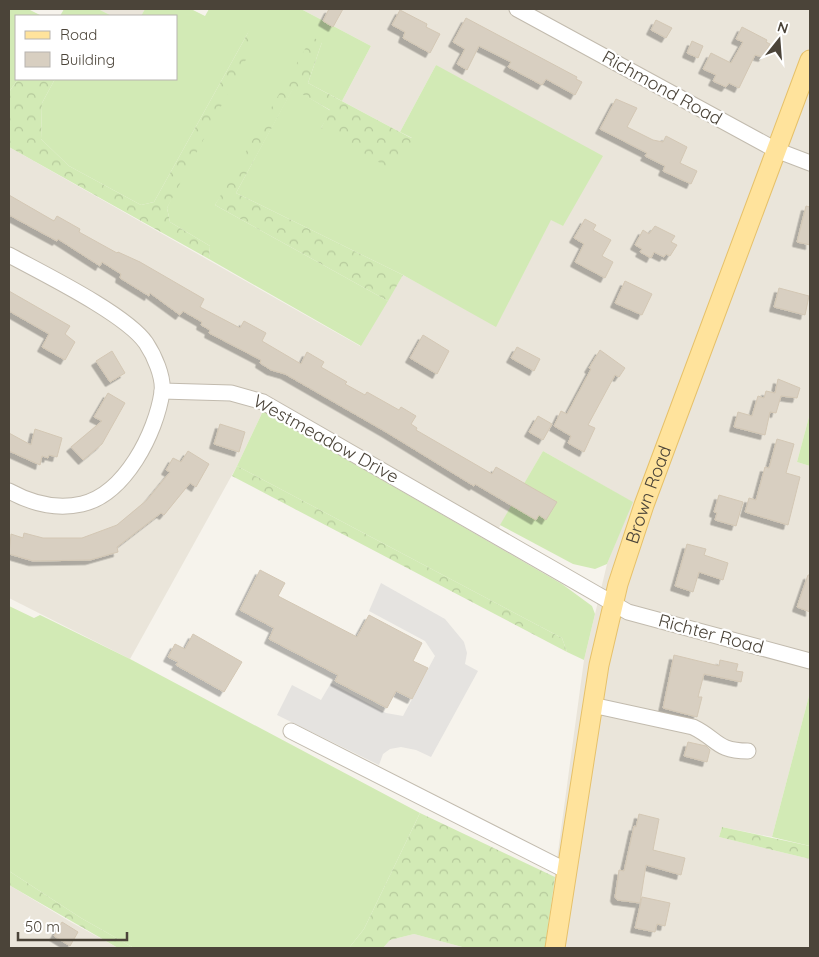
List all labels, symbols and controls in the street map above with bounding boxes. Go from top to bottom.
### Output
legend [15,15,178,80]
north arrow [754,15,804,65]
text: N [775,17,790,38]
text: Road [60,25,97,44]
street label: Richmond Road [598,45,726,130]
text: Building [60,50,115,69]
street label: Westmeadow Drive [249,389,403,488]
street label: Brown Road [620,442,676,547]
street label: Richter Road [656,608,766,659]
scale bar [18,910,126,942]
text: 50 m [25,917,60,936]

